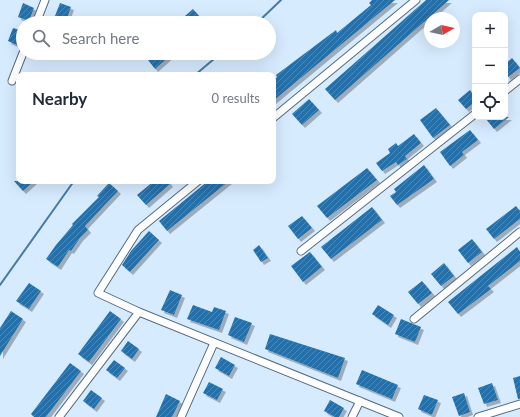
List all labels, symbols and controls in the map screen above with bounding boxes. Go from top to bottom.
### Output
north arrow [424,12,460,48]
map controls [472,12,508,120]
button: + [472,12,508,48]
search box [16,16,276,60]
icon: search [30,27,52,49]
text: Search here [62,29,139,47]
button: − [472,48,508,84]
button: locate [472,84,508,120]
text: Nearby [32,88,87,109]
text: 0 results [212,90,260,106]

